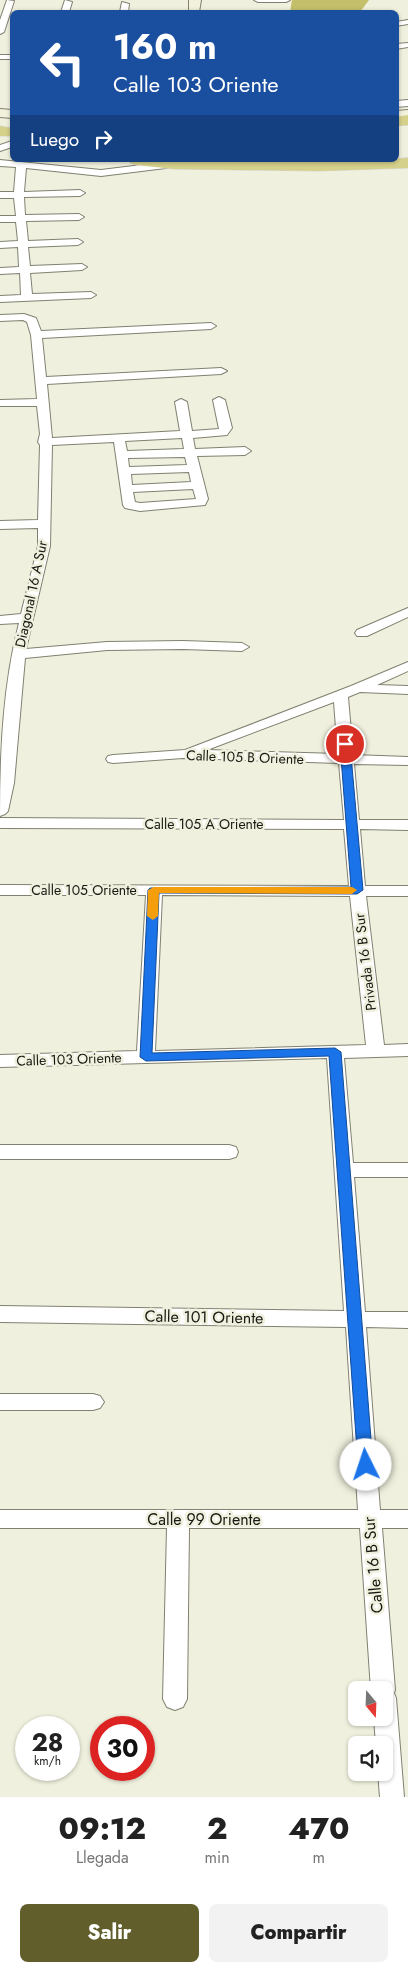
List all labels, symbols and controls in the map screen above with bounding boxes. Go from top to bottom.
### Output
text: 160 m [113,22,217,72]
icon: left [30,30,95,95]
text: Calle 103 Oriente [113,68,279,100]
icon: right [89,125,117,153]
text: Luego [30,126,79,153]
street label: Diagonal 16 A Sur [10,538,52,649]
pin [324,723,366,765]
icon: arrive [331,730,359,758]
street label: Calle 105 B Oriente [186,745,304,769]
street label: Calle 105 A Oriente [144,814,264,834]
street label: Calle 105 Oriente [31,880,137,900]
street label: Privada 16 B Sur [349,912,381,1012]
street label: Calle 103 Oriente [16,1047,122,1071]
street label: Calle 101 Oriente [144,1304,264,1330]
position arrow [339,1438,391,1490]
street label: Calle 99 Oriente [147,1508,261,1531]
street label: Calle 16 B Sur [357,1515,389,1614]
north arrow [348,1681,392,1726]
map controls [348,1681,393,1781]
speed limit sign: 30 [90,1716,155,1781]
text: 28 [31,1724,64,1760]
button: sound [348,1736,393,1781]
text: km/h [34,1752,61,1770]
text: 09:12 [59,1807,146,1850]
text: 2 [207,1807,227,1850]
text: 470 [288,1807,349,1850]
text: Llegada [76,1846,129,1869]
text: min [205,1846,230,1869]
text: m [313,1846,325,1869]
button: Salir [20,1904,199,1962]
button: Compartir [209,1904,388,1962]

